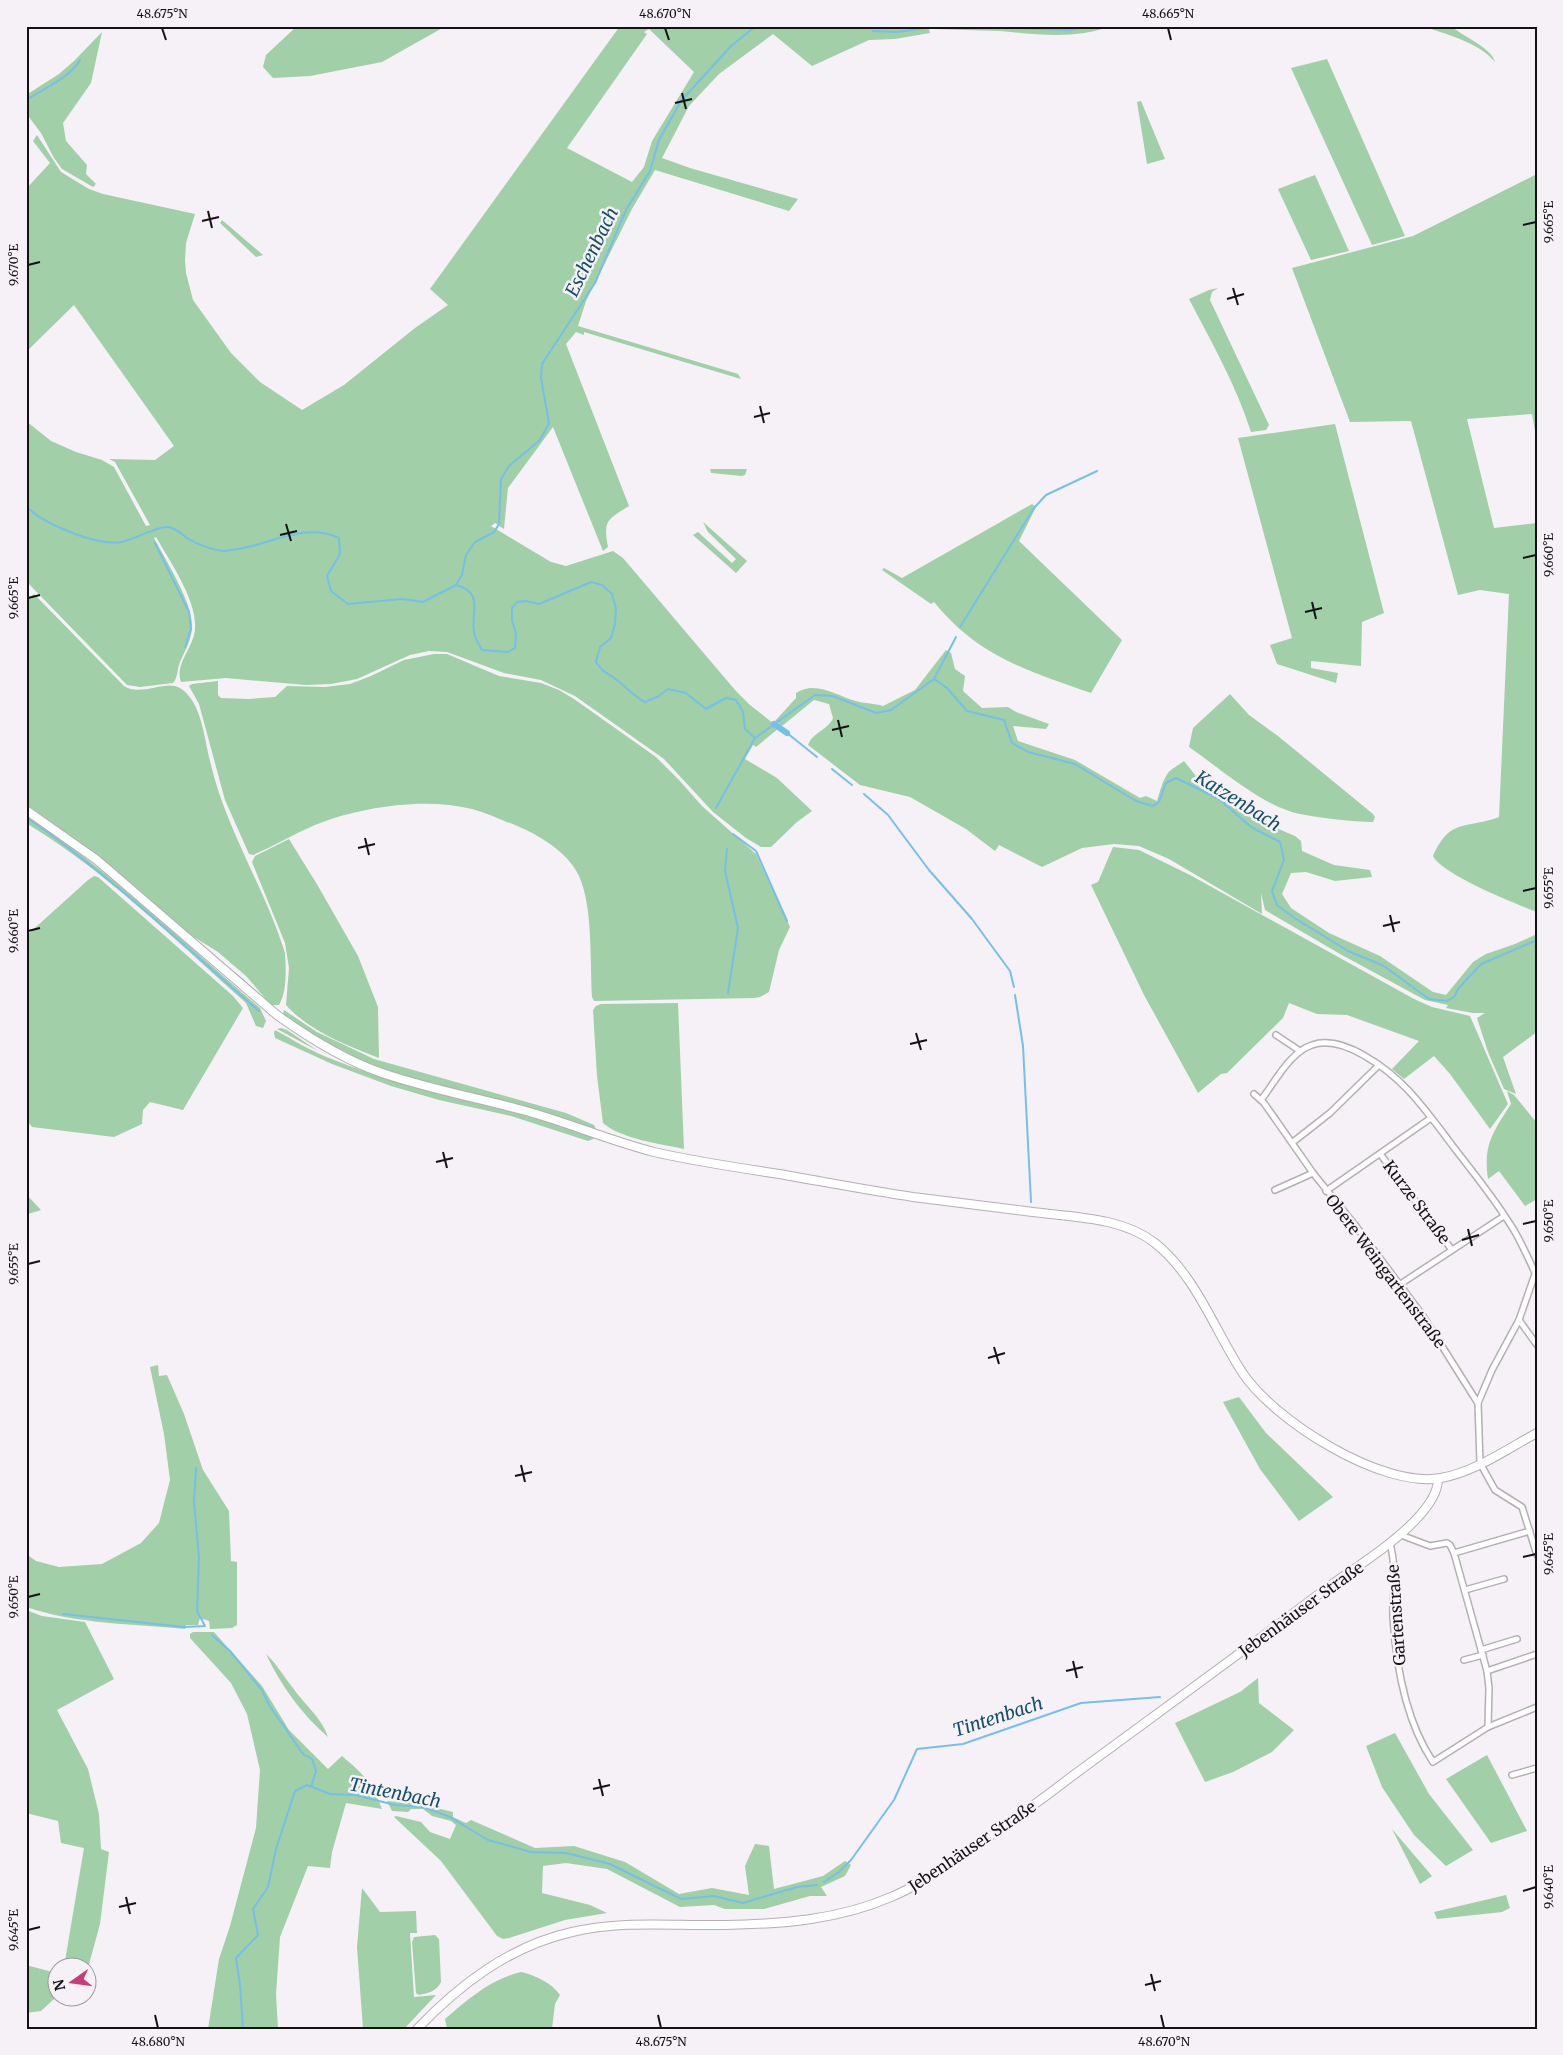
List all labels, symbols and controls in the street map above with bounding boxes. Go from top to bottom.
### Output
text: 48.675°N [137,6,188,21]
text: 48.670°N [639,6,692,21]
text: 48.665°N [1142,6,1195,21]
text: 9.665°E [1541,200,1556,243]
water label: Eschenbach [560,203,623,300]
text: 9.670°E [6,244,21,286]
text: 9.660°E [1541,533,1556,577]
text: 9.665°E [6,576,21,619]
water label: Katzenbach [1190,765,1285,836]
text: 9.655°E [1541,867,1556,909]
text: 9.660°E [6,909,21,953]
street label: Kurze Straße [1379,1156,1455,1248]
street label: Obere Weingartenstraße [1322,1190,1450,1352]
text: 9.650°E [1541,1199,1556,1242]
text: 9.655°E [6,1243,21,1285]
text: 9.645°E [1541,1533,1556,1575]
street label: Jebenhäuser Straße [1234,1557,1367,1662]
street label: Gartenstraße [1382,1564,1410,1666]
text: 9.650°E [6,1575,21,1618]
water label: Tintenbach [950,1691,1046,1742]
water label: Tintenbach [347,1772,443,1813]
street label: Jebenhäuser Straße [904,1796,1039,1897]
text: 9.640°E [1541,1865,1556,1909]
text: 9.645°E [6,1909,21,1951]
north arrow [48,1958,98,2008]
text: N [49,1978,69,1993]
text: 48.680°N [131,2034,185,2049]
text: 48.675°N [636,2034,687,2049]
text: 48.670°N [1138,2034,1191,2049]

